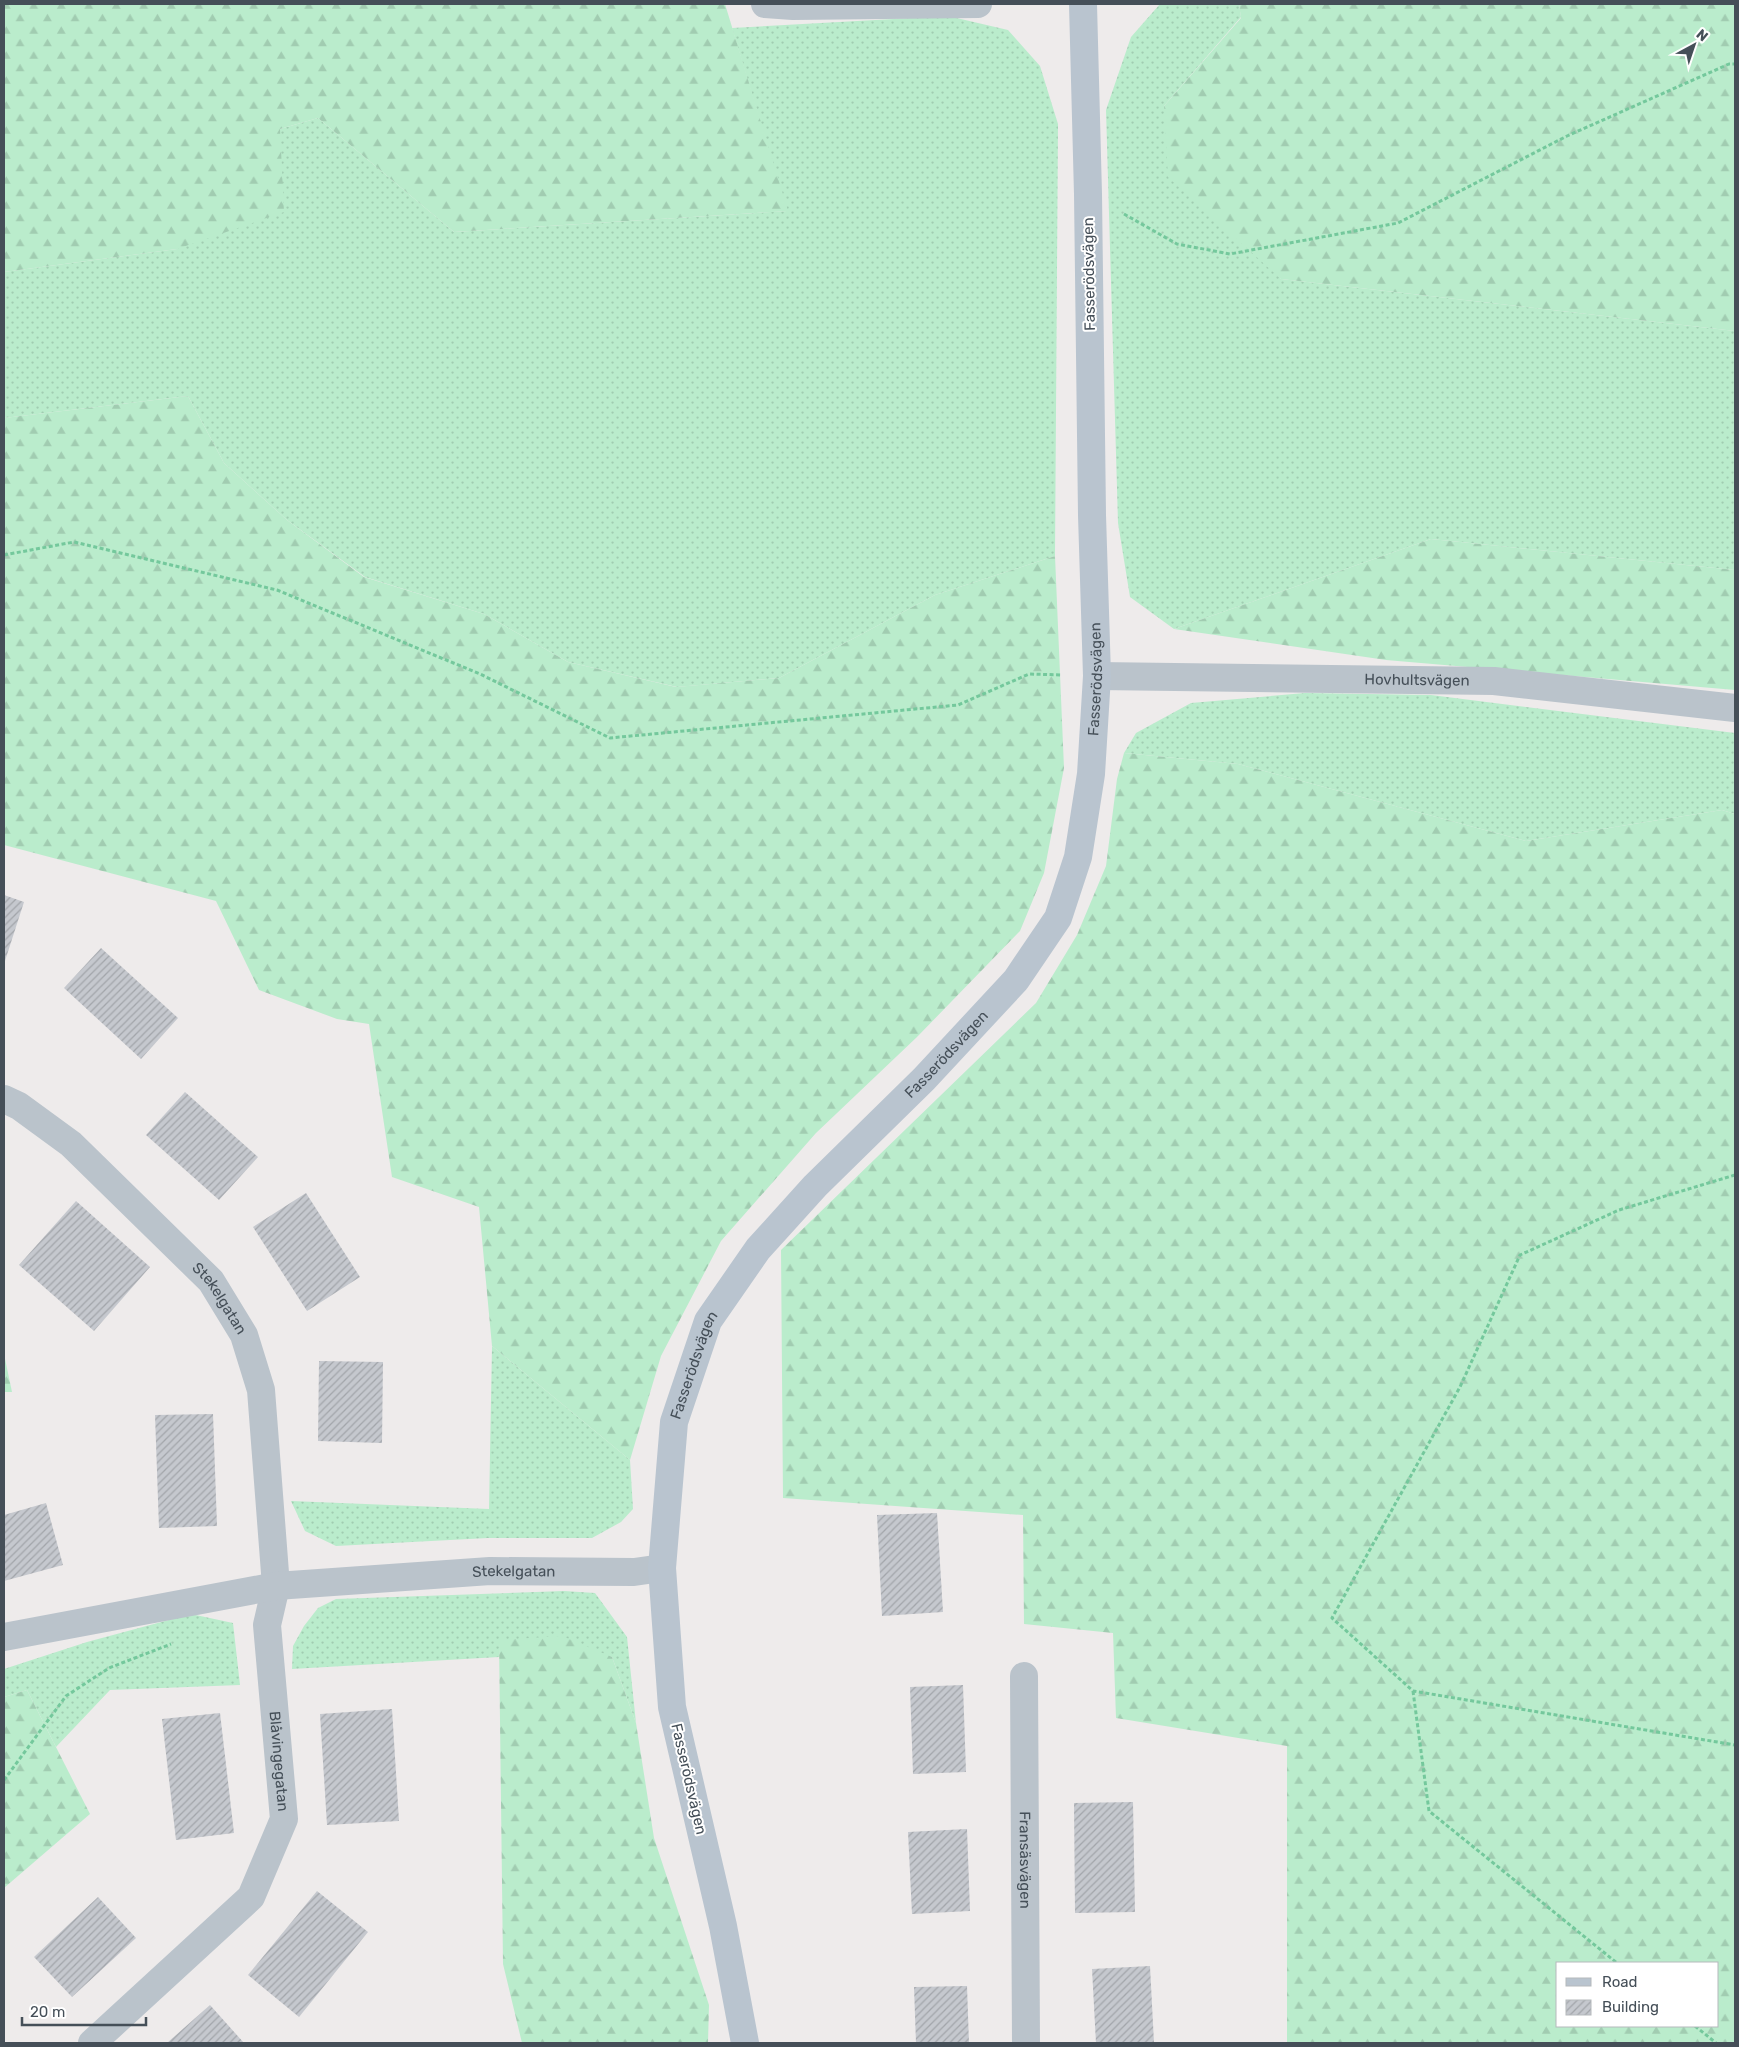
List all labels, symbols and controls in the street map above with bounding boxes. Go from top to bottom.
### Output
north arrow [1669,20,1719,70]
text: N [1693,26,1711,45]
street label: Fasserödsvägen [1079,217,1099,331]
street label: Fasserödsvägen [1084,622,1106,736]
street label: Hovhultsvägen [1364,670,1470,690]
street label: Fasserödsvägen [901,1007,992,1102]
street label: Stekelgatan [189,1259,250,1338]
street label: Fasserödsvägen [667,1307,721,1422]
street label: Stekelgatan [471,1562,556,1581]
street label: Blåvingegatan [266,1710,292,1812]
street label: Fasserödsvägen [667,1722,711,1836]
street label: Fransäsvägen [1016,1811,1034,1909]
legend [1556,1962,1719,2027]
text: Road [1602,1973,1638,1991]
scale bar [22,1994,146,2026]
text: Building [1602,1998,1659,2016]
text: 20 m [30,2003,65,2021]

